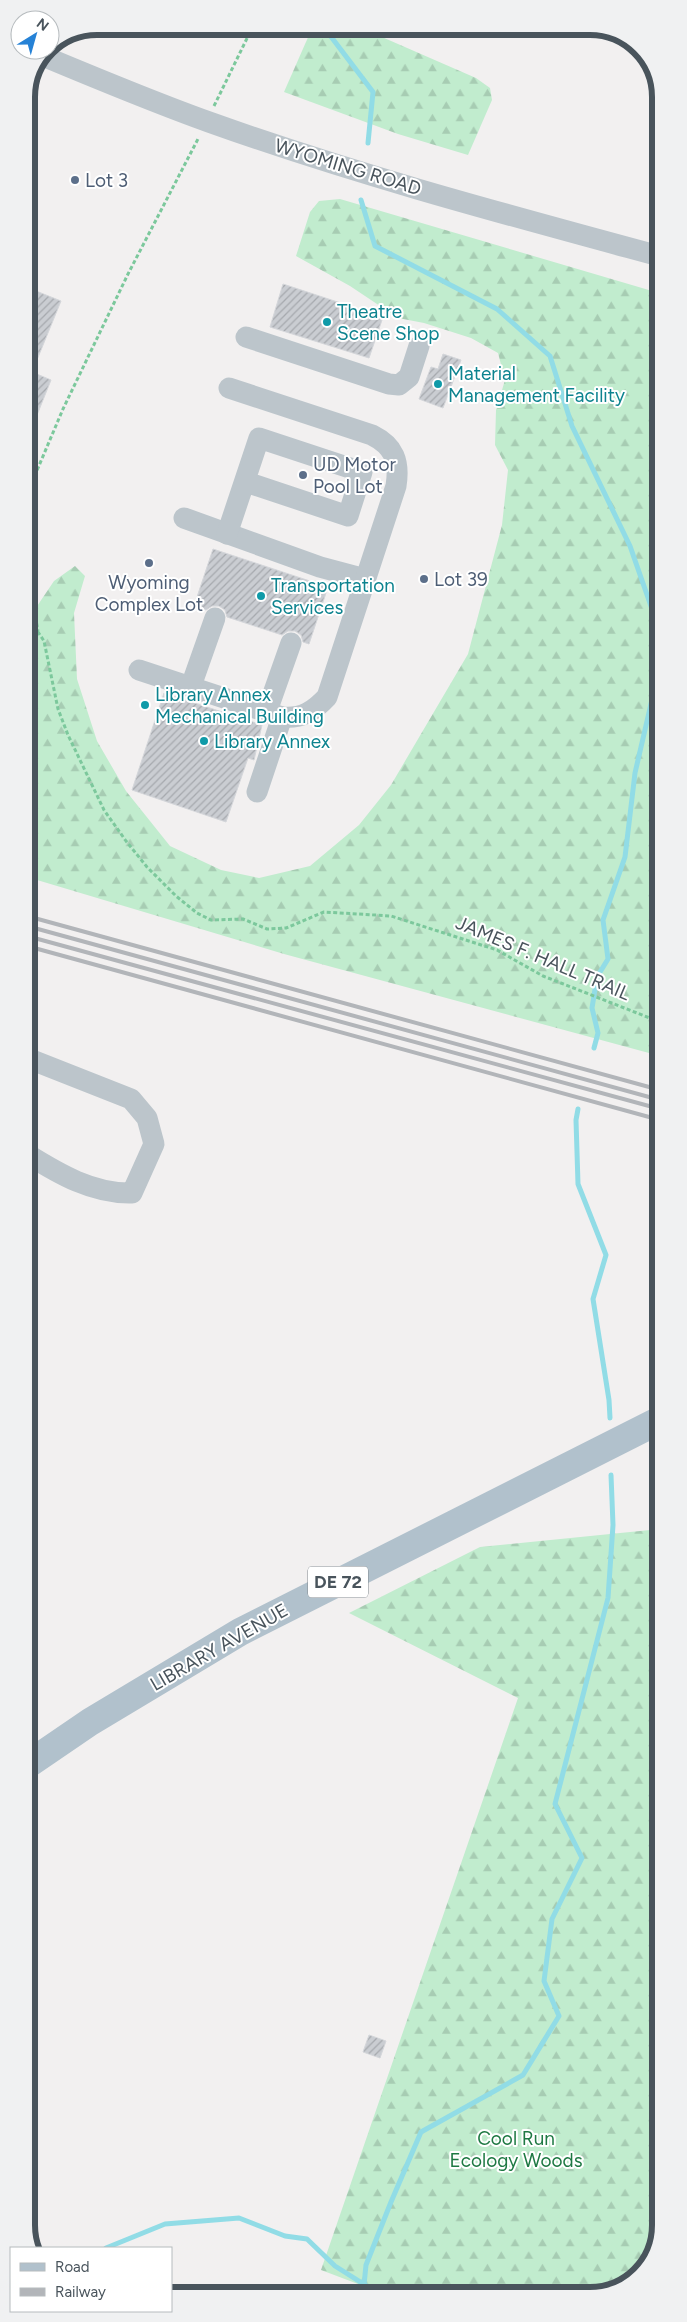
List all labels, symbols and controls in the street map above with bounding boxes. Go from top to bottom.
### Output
north arrow [10,10,60,60]
text: N [33,15,52,35]
street label: WYOMING ROAD [272,134,424,200]
place label: Lot 3 [85,169,128,192]
marker: Lot 3 [69,174,81,186]
place label: Theatre Scene Shop [337,300,440,345]
marker: Theatre Scene Shop [321,316,333,328]
place label: Material Management Facility [448,362,625,407]
marker: Material Management Facility [432,378,444,390]
place label: UD Motor Pool Lot [313,453,396,498]
marker: UD Motor Pool Lot [297,469,309,481]
marker: Wyoming Complex Lot [143,557,155,569]
place label: Lot 39 [434,568,488,591]
place label: Wyoming Complex Lot [95,571,203,616]
marker: Lot 39 [418,573,430,585]
place label: Transportation Services [271,574,395,619]
marker: Transportation Services [255,590,267,602]
place label: Library Annex Mechanical Building [155,683,324,728]
marker: Library Annex Mechanical Building [139,699,151,711]
place label: Library Annex [214,730,330,753]
marker: Library Annex [198,735,210,747]
street label: JAMES F. HALL TRAIL [452,911,634,1005]
road number: DE 72 [308,1566,368,1598]
street label: LIBRARY AVENUE [146,1598,292,1696]
park label: Cool Run Ecology Woods [449,2127,583,2172]
legend [10,2247,172,2312]
text: Road [55,2258,90,2276]
text: Railway [55,2283,106,2301]

